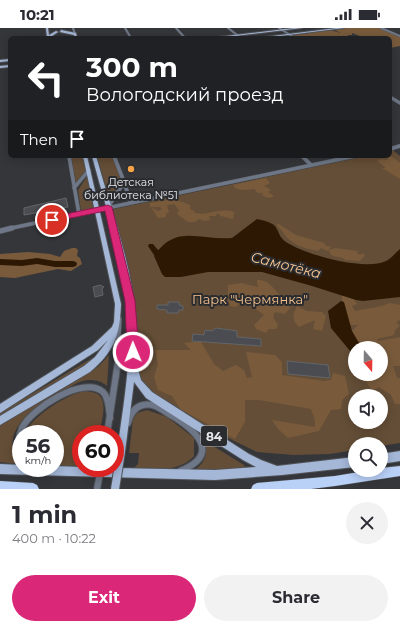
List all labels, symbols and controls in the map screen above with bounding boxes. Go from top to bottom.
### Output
text: 10:21 [20,5,55,24]
text: 300 m [86,50,178,84]
icon: left [20,52,72,104]
text: Вологодский проезд [86,84,283,106]
icon: arrive [66,128,88,150]
text: Then [20,130,58,149]
marker: Детская библиотека №51 [126,164,136,174]
place label: Детская библиотека №51 [84,175,178,202]
pin [35,203,69,237]
icon: arrive [41,209,63,231]
water label: Самотёка [249,248,323,282]
park label: Парк "Чермянка" [192,291,308,307]
position arrow [112,331,154,373]
north arrow [348,341,388,381]
map controls [348,341,388,477]
button: sound [348,389,388,429]
speed limit sign: 60 [72,425,124,477]
road number: 84 [201,426,227,446]
text: 56 [26,434,50,458]
button: search [348,437,388,477]
text: km/h [25,454,51,467]
text: 1 min [12,500,77,529]
button: close [346,502,388,544]
text: 400 m · 10:22 [12,530,96,546]
button: Exit [12,575,196,621]
button: Share [204,575,388,621]

